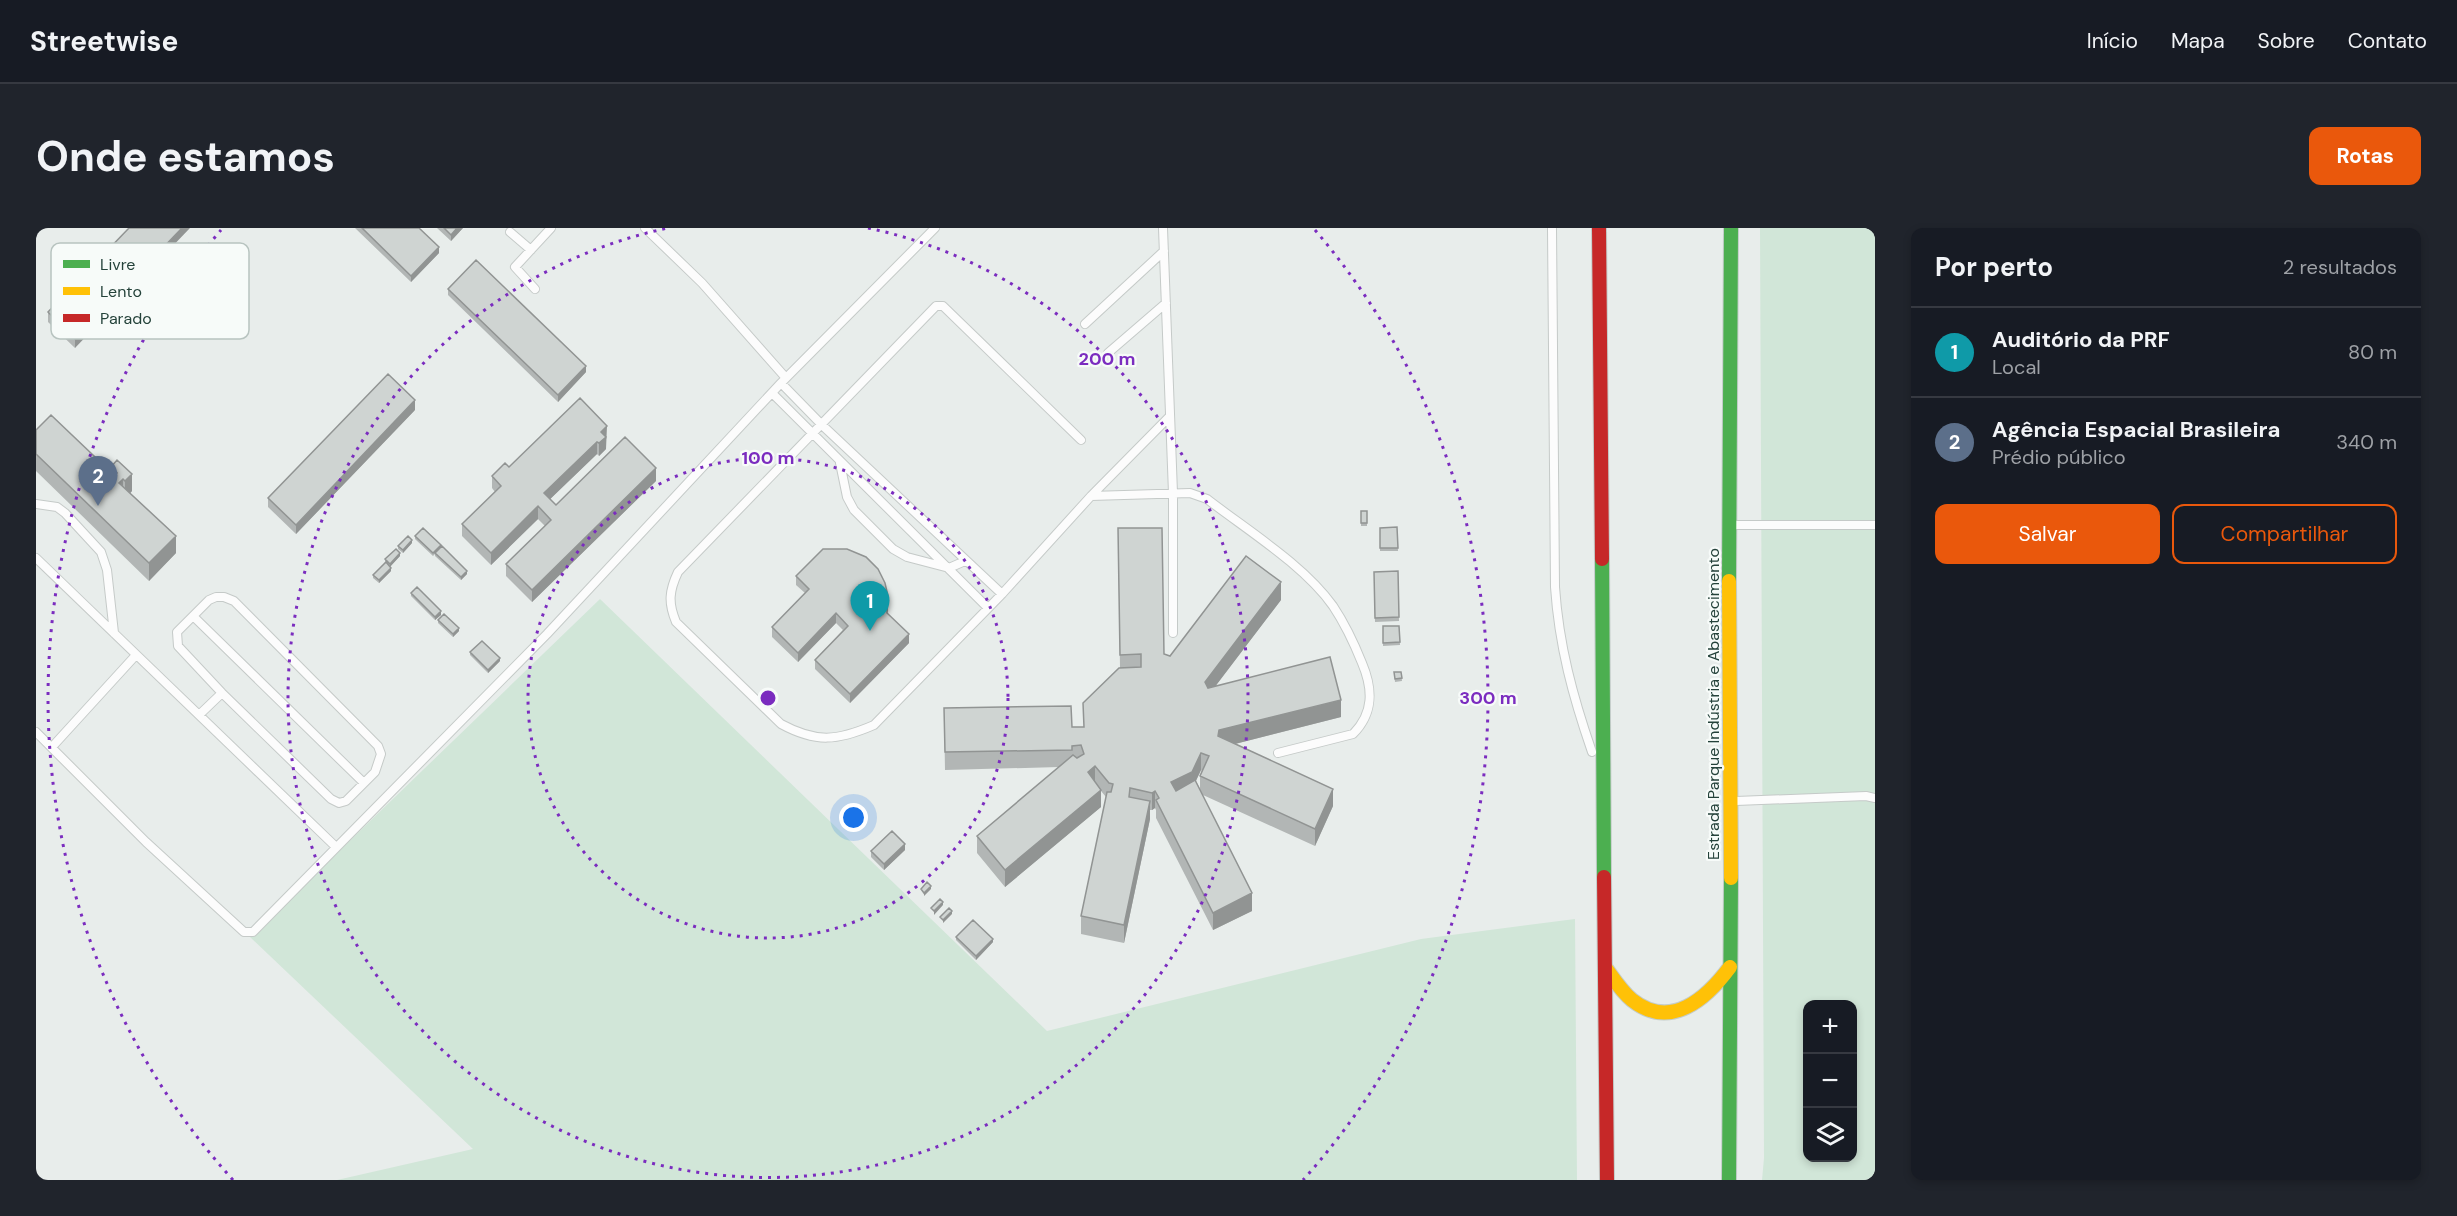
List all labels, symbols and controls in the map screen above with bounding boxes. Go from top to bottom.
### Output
text: Streetwise [30,23,178,60]
text: Início [2087,27,2138,55]
text: Mapa [2171,27,2225,55]
text: Sobre [2258,27,2315,55]
text: Contato [2348,27,2427,55]
button: Rotas [2309,127,2421,185]
text: Onde estamos [36,129,335,184]
legend [51,243,249,339]
text: Por perto [1935,250,2053,284]
text: Livre [100,254,135,275]
text: 2 resultados [2283,254,2397,280]
text: Lento [100,281,142,302]
text: Parado [100,308,152,329]
text: Auditório da PRF [1992,325,2170,354]
text: 1 [1951,339,1958,365]
text: 80 m [2348,339,2397,365]
text: 200 m [1079,347,1135,371]
text: Local [1992,354,2041,380]
text: Agência Espacial Brasileira [1992,415,2280,444]
text: 2 [1949,429,1960,455]
text: 340 m [2336,429,2397,455]
text: Prédio público [1992,444,2126,470]
text: 100 m [741,446,795,470]
pin: 2 [78,456,118,506]
button: Salvar [1935,504,2160,564]
button: Compartilhar [2172,504,2397,564]
street label: Estrada Parque Indústria e Abastecimento [1703,548,1724,860]
pin: 1 [850,582,890,631]
text: 300 m [1459,686,1517,710]
centre of rings [758,688,778,708]
your location [839,803,868,832]
map controls [1803,1000,1857,1162]
button: + [1803,1000,1857,1054]
button: − [1803,1054,1857,1108]
button: layers [1803,1108,1857,1162]

